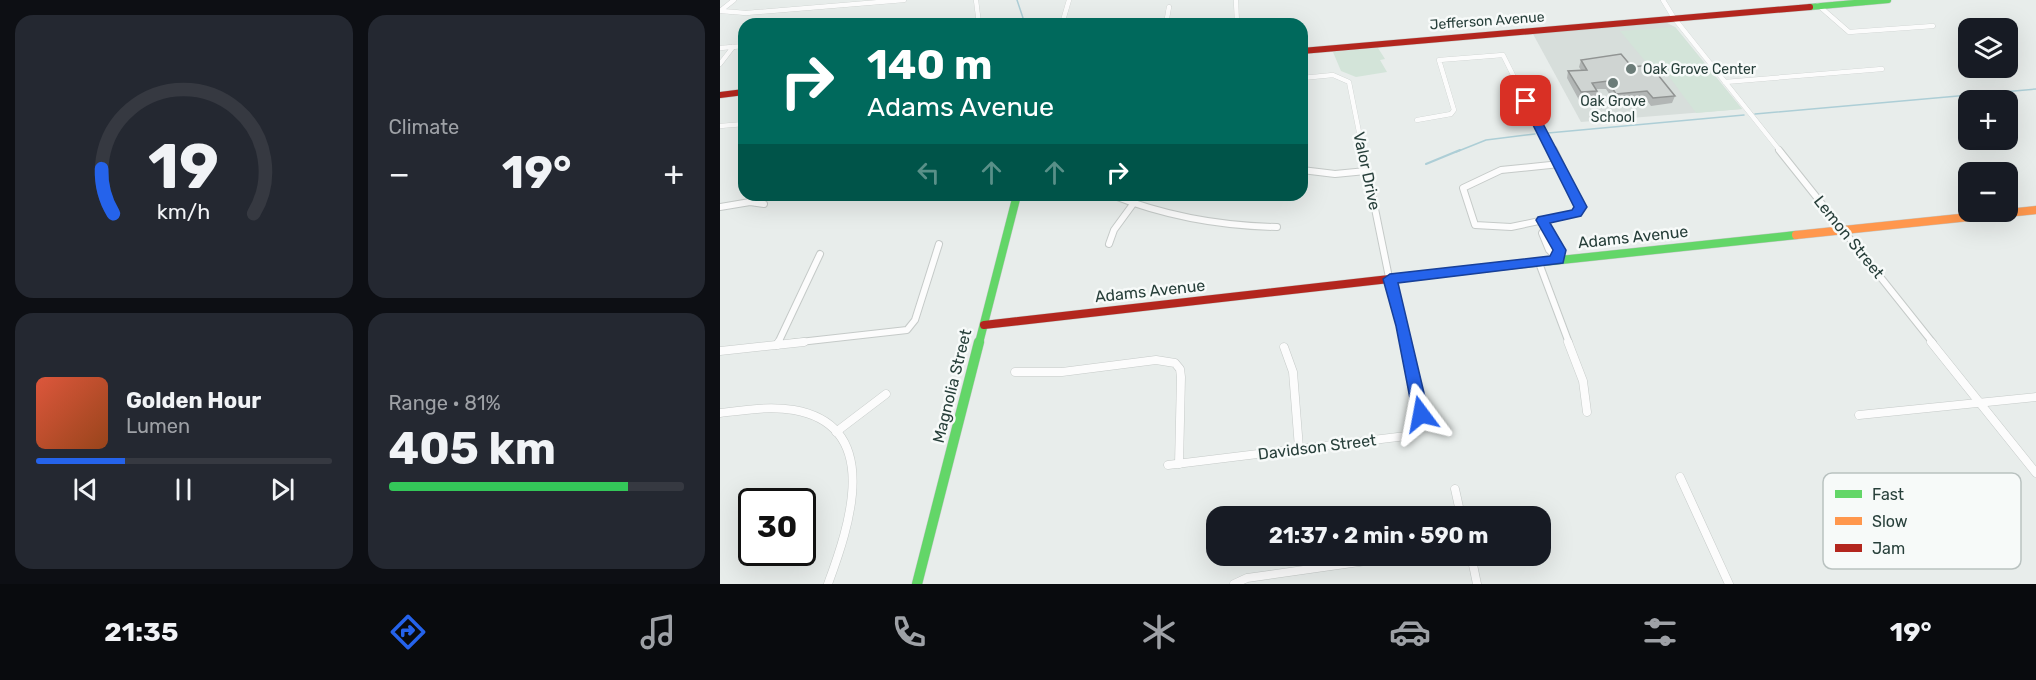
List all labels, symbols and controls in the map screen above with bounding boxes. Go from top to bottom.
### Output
street label: Jefferson Avenue [1429,8,1545,33]
map controls [1958,18,2018,222]
button: layers [1958,18,2018,78]
text: 140 m [867,40,993,90]
icon: right [768,42,846,120]
place label: Oak Grove Center [1643,61,1757,78]
marker: Oak Grove Center [1624,62,1638,76]
pin [1500,75,1551,126]
marker: Oak Grove School [1606,76,1620,90]
icon: arrive [1509,84,1542,117]
button: + [1958,90,2018,150]
text: Adams Avenue [867,91,1054,123]
place label: Oak Grove School [1580,93,1646,126]
text: Climate [389,115,459,139]
text: 19 [148,130,219,204]
street label: Valor Drive [1349,130,1385,212]
text: 19° [502,146,572,199]
text: − [389,154,410,193]
text: + [663,154,684,193]
icon: left [912,156,945,189]
icon: ahead [975,156,1008,189]
icon: ahead [1038,156,1071,189]
icon: right [1101,156,1134,189]
button: − [1958,162,2018,222]
street label: Lemon Street [1810,192,1888,282]
text: km/h [157,199,211,224]
street label: Adams Avenue [1577,222,1689,252]
street label: Adams Avenue [1094,276,1206,306]
street label: Magnolia Street [929,327,975,445]
position arrow [1389,382,1453,446]
text: Golden Hour [126,387,261,414]
text: Range · 81% [389,391,501,415]
text: Lumen [126,414,190,438]
text: 405 km [389,422,556,475]
street label: Davidson Street [1257,430,1377,464]
icon: previous [69,473,102,506]
icon: pause [167,473,200,506]
icon: next [266,473,299,506]
legend [1823,473,2021,569]
text: Fast [1872,485,1904,504]
speed limit sign: 30 [738,488,816,566]
text: Slow [1872,512,1908,531]
text: 21:37 · 2 min · 590 m [1269,522,1488,549]
text: Jam [1872,539,1905,558]
icon: directions [387,611,429,653]
icon: music [637,611,679,653]
icon: phone [888,611,930,653]
icon: climate [1138,611,1180,653]
icon: car [1389,611,1431,653]
icon: filters [1639,611,1681,653]
text: 21:35 [104,616,178,648]
text: 19° [1890,616,1932,648]

